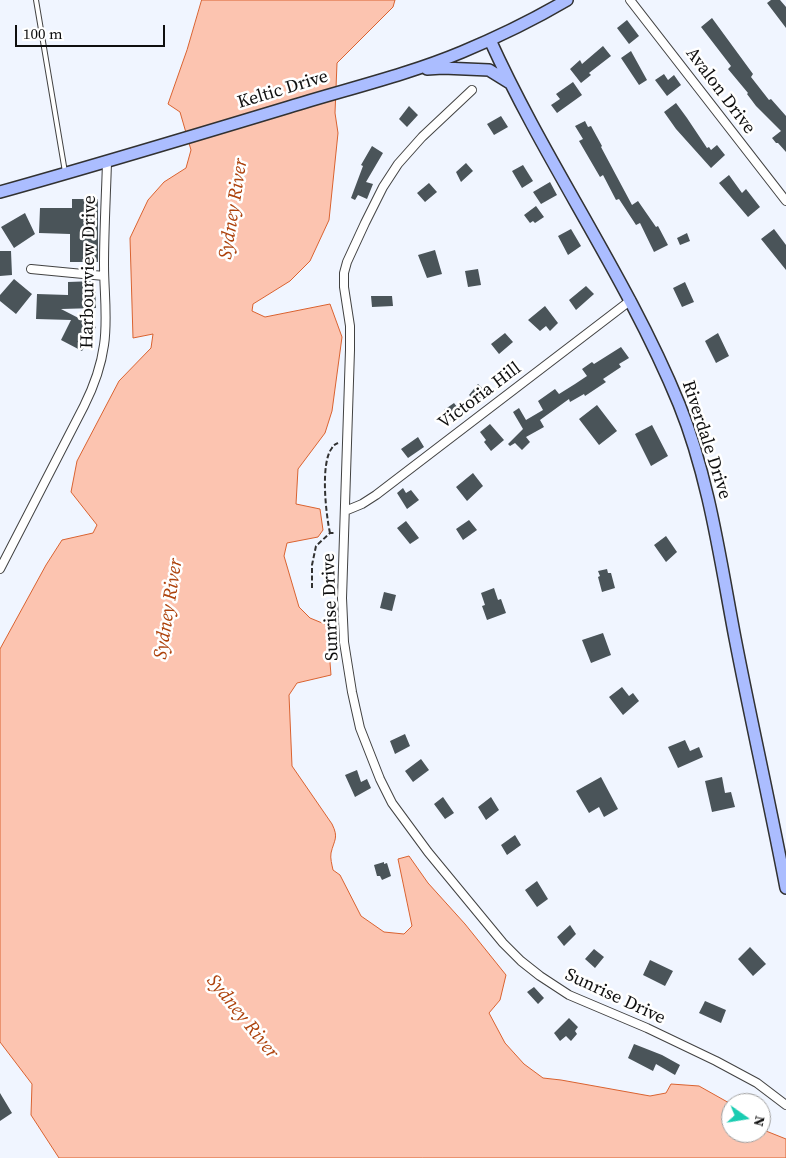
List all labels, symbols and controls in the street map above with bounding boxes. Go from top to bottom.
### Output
scale bar [18,15,168,47]
text: 100 m [23,23,63,44]
street label: Avalon Drive [681,44,759,138]
street label: Keltic Drive [235,66,331,114]
water label: Sydney River [215,157,253,261]
street label: Harbourview Drive [77,195,101,349]
street label: Victoria Hill [434,358,526,434]
street label: Riverdale Drive [677,378,735,502]
street label: Sunrise Drive [318,553,344,661]
water label: Sydney River [150,557,188,661]
street label: Sunrise Drive [561,964,669,1030]
water label: Sydney River [201,970,283,1064]
north arrow [721,1093,771,1143]
text: N [749,1114,771,1128]

